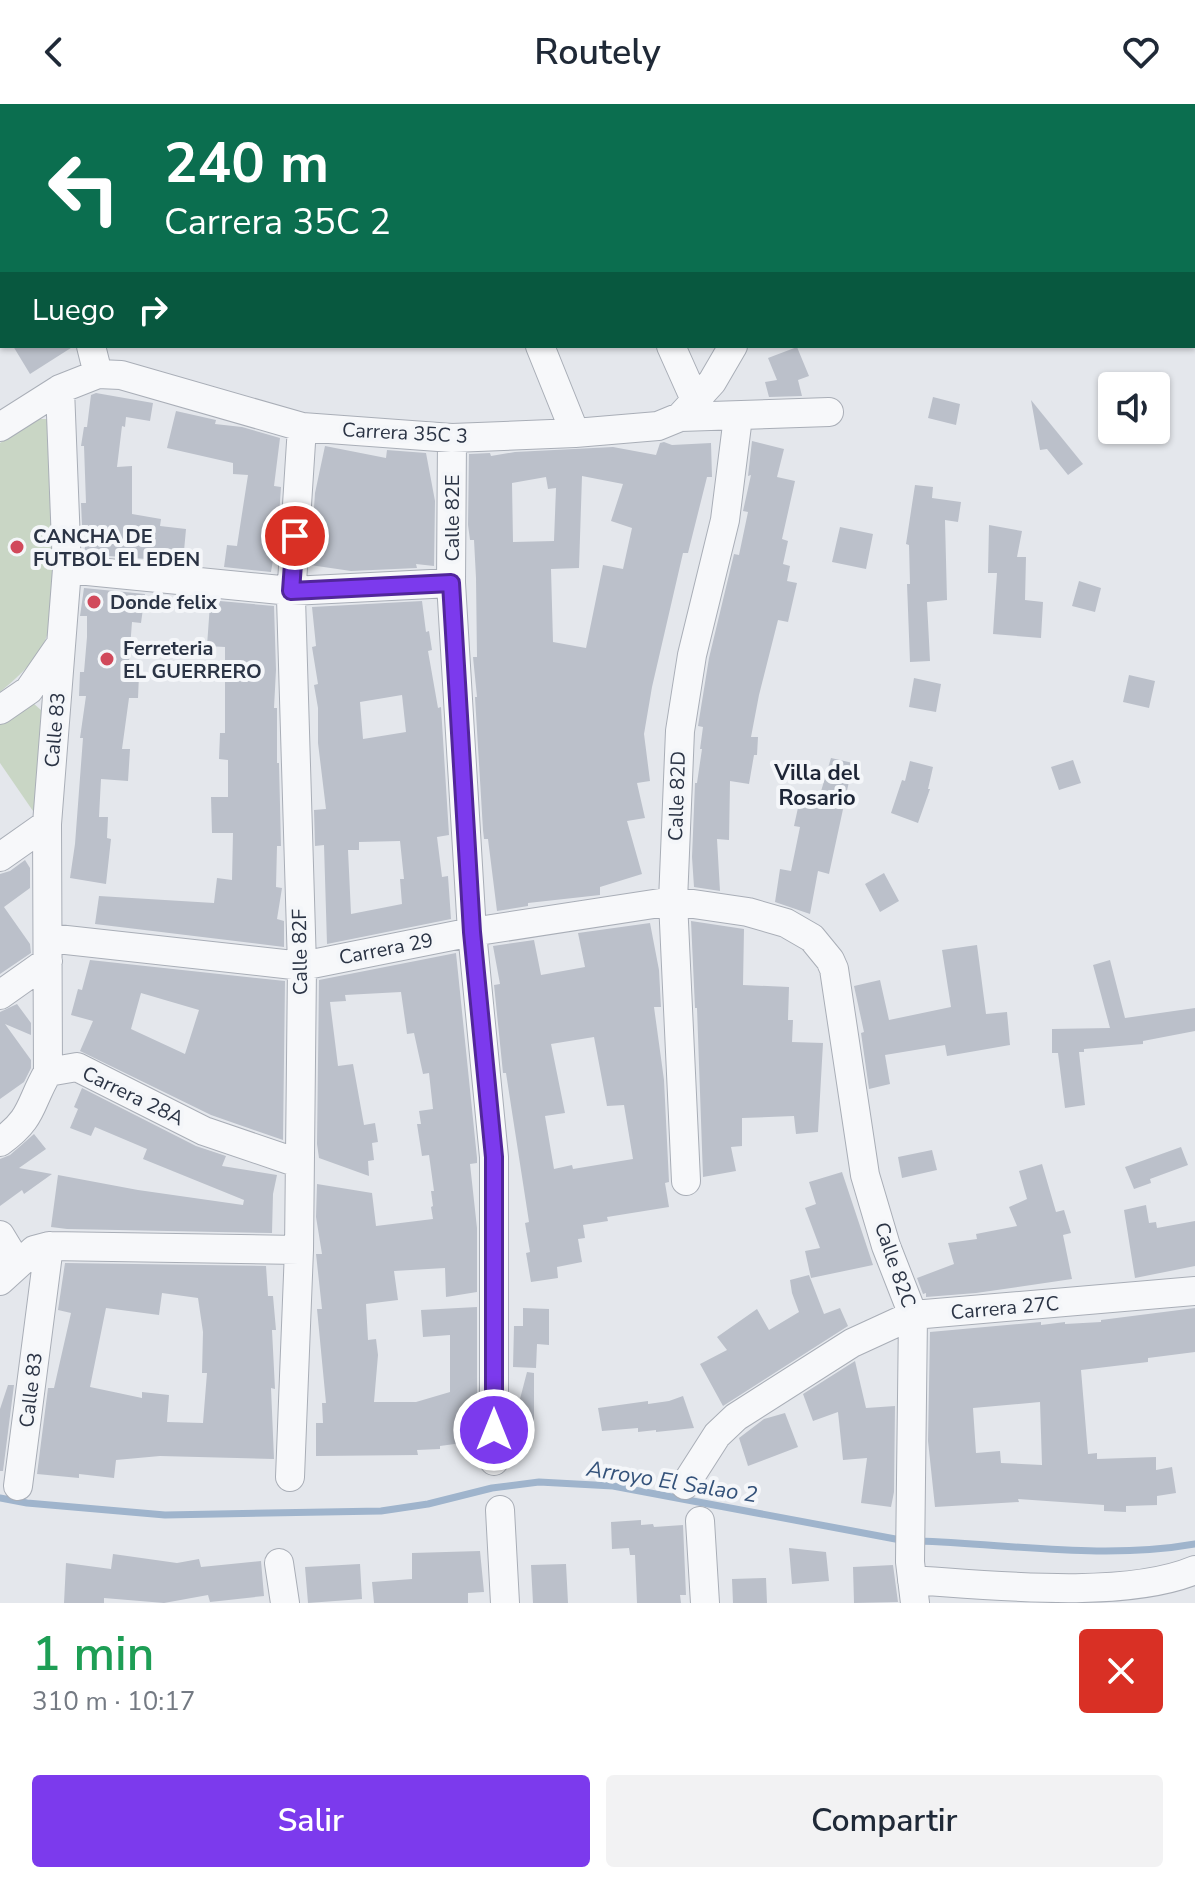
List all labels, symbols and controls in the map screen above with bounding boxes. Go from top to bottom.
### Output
text: Routely [534,28,661,77]
icon: back [32,30,76,74]
icon: heart [1119,30,1163,74]
text: 240 m [164,125,329,202]
icon: left [32,136,136,240]
text: Carrera 35C 2 [164,198,391,247]
icon: right [131,288,175,332]
text: Luego [32,290,115,331]
map controls [1098,372,1170,444]
button: sound [1098,372,1170,444]
street label: Carrera 35C 3 [341,416,469,450]
street label: Calle 82E [439,475,466,561]
pin [261,502,329,570]
icon: arrive [273,514,317,558]
place label: CANCHA DE FUTBOL EL EDEN [33,523,200,573]
marker: CANCHA DE FUTBOL EL EDEN [8,538,26,556]
place label: Donde felix [110,589,218,616]
marker: Donde felix [85,593,103,611]
place label: Ferreteria EL GUERRERO [123,635,262,685]
marker: Ferreteria EL GUERRERO [98,650,116,668]
street label: Calle 83 [38,691,72,769]
street label: Calle 82D [662,751,692,841]
district label: Villa del Rosario [773,758,860,813]
street label: Calle 82F [286,909,314,995]
street label: Carrera 29 [337,927,435,971]
street label: Carrera 28A [78,1060,189,1132]
street label: Calle 82C [868,1219,922,1311]
street label: Carrera 27C [950,1290,1060,1326]
street label: Calle 83 [13,1351,49,1429]
position arrow [452,1388,536,1472]
water label: Arroyo El Salao 2 [584,1454,759,1510]
text: 1 min [32,1621,154,1687]
button: close [1079,1629,1163,1713]
text: 310 m · 10:17 [32,1684,195,1719]
button: Salir [32,1775,590,1867]
button: Compartir [606,1775,1163,1867]

